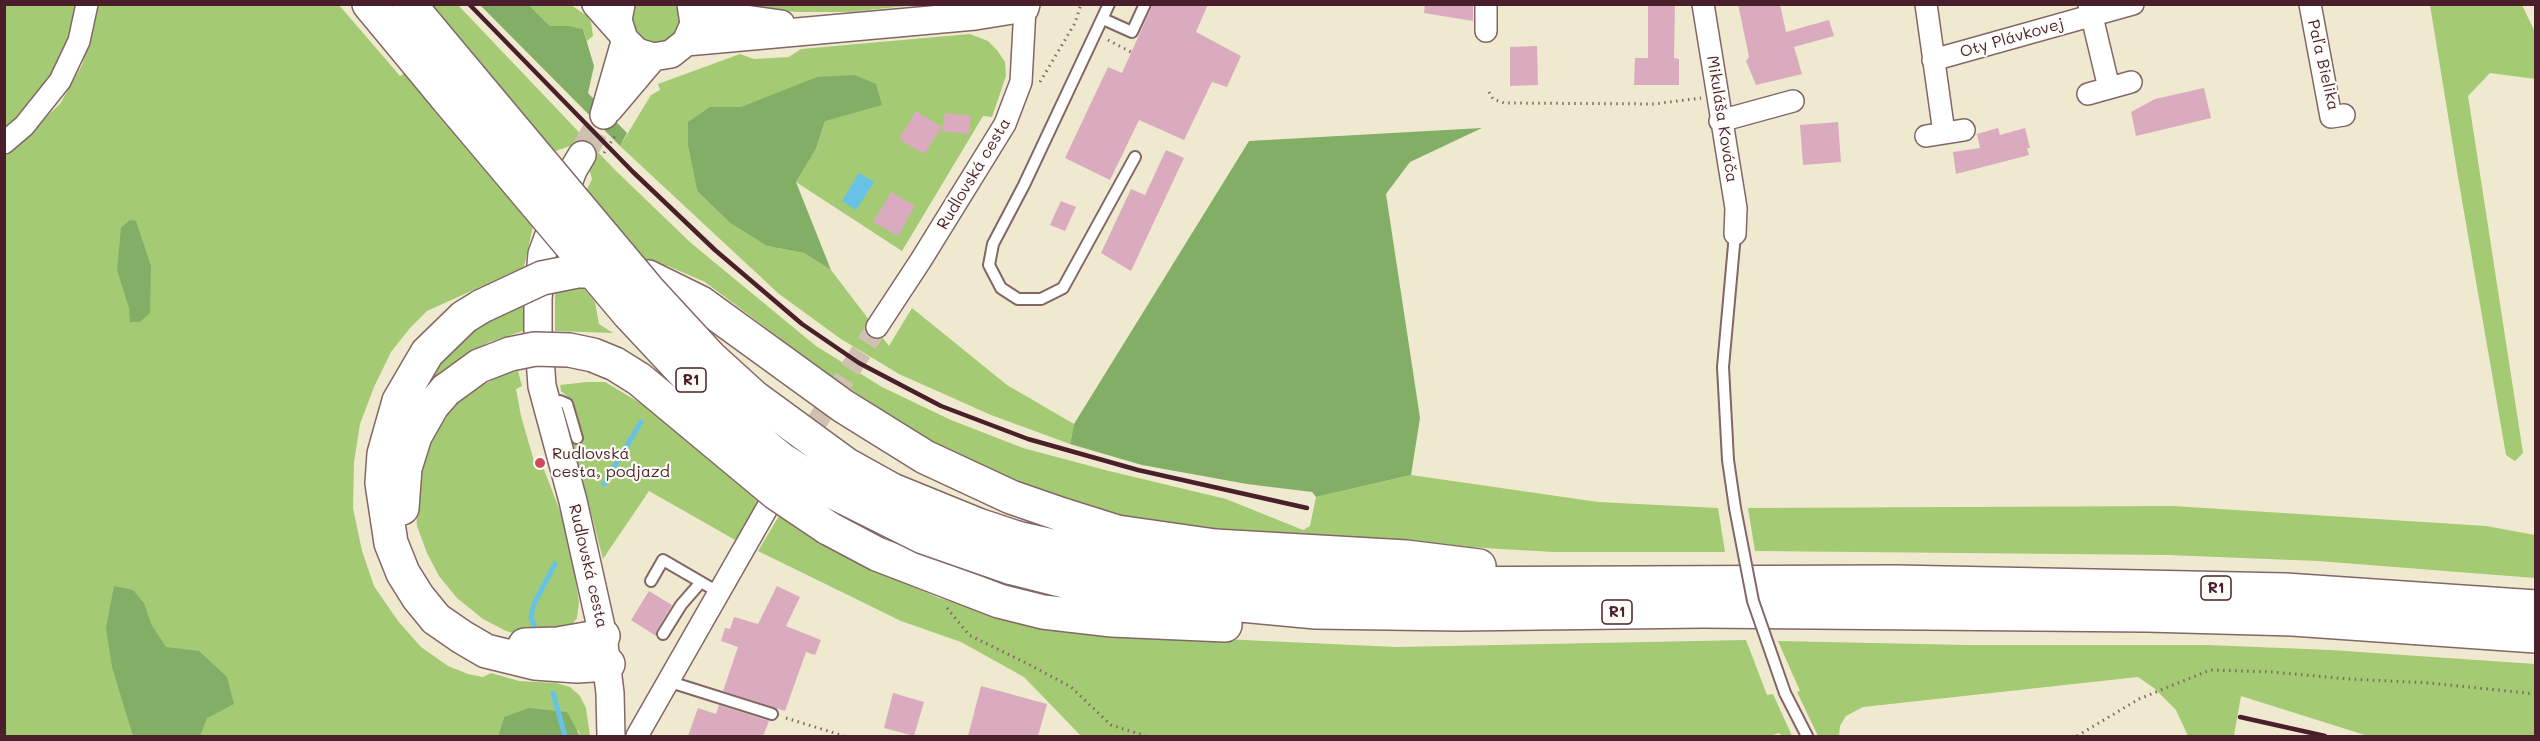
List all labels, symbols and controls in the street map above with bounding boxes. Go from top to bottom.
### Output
street label: Oty Plávkovej [1958,14,2066,62]
street label: Paľa Bielika [2303,18,2343,112]
street label: Mikuláša Kováča [1702,54,1742,184]
street label: Rudlovská cesta [933,115,1015,233]
road number: R1 [676,368,706,392]
place label: Rudlovská cesta, podjazd [552,444,670,482]
marker: Rudlovská cesta, podjazd [533,456,547,470]
street label: Rudlovská cesta [564,502,612,630]
road number: R1 [2201,576,2231,600]
road number: R1 [1602,600,1632,624]

